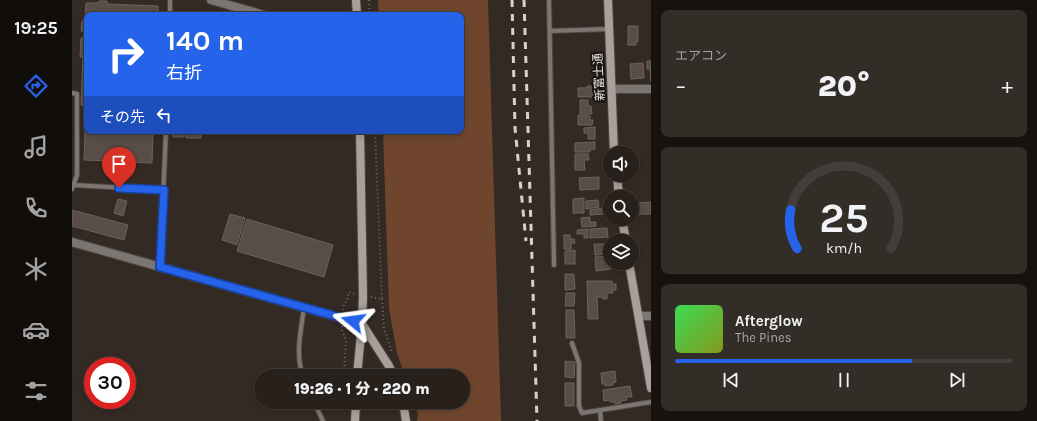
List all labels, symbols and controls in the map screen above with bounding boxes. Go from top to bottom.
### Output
text: 19:25 [14,17,58,39]
text: 140 m [166,24,244,57]
icon: right [100,28,152,80]
text: エアコン [675,48,727,63]
street label: 新富士通 [591,53,607,101]
text: 右折 [166,62,202,84]
text: 20° [818,68,870,104]
icon: directions [22,72,50,100]
text: − [675,73,687,99]
text: + [1001,73,1013,99]
icon: left [153,104,175,126]
text: その先 [100,108,145,126]
icon: music [22,133,50,161]
map controls [603,146,639,270]
button: sound [603,146,639,182]
pin [102,147,136,188]
icon: arrive [108,153,130,175]
button: search [603,190,639,226]
text: 25 [819,193,869,241]
icon: phone [22,194,50,222]
button: layers [603,234,639,270]
text: km/h [826,239,862,256]
icon: climate [22,255,50,283]
position arrow [332,300,374,342]
text: Afterglow [735,312,803,330]
icon: car [22,316,50,344]
text: The Pines [735,330,792,345]
speed limit sign: 30 [84,357,136,409]
icon: previous [720,369,742,391]
icon: pause [833,369,855,391]
icon: next [946,369,968,391]
icon: filters [22,377,50,405]
text: 19:26 · 1 分 · 220 m [294,380,430,398]

